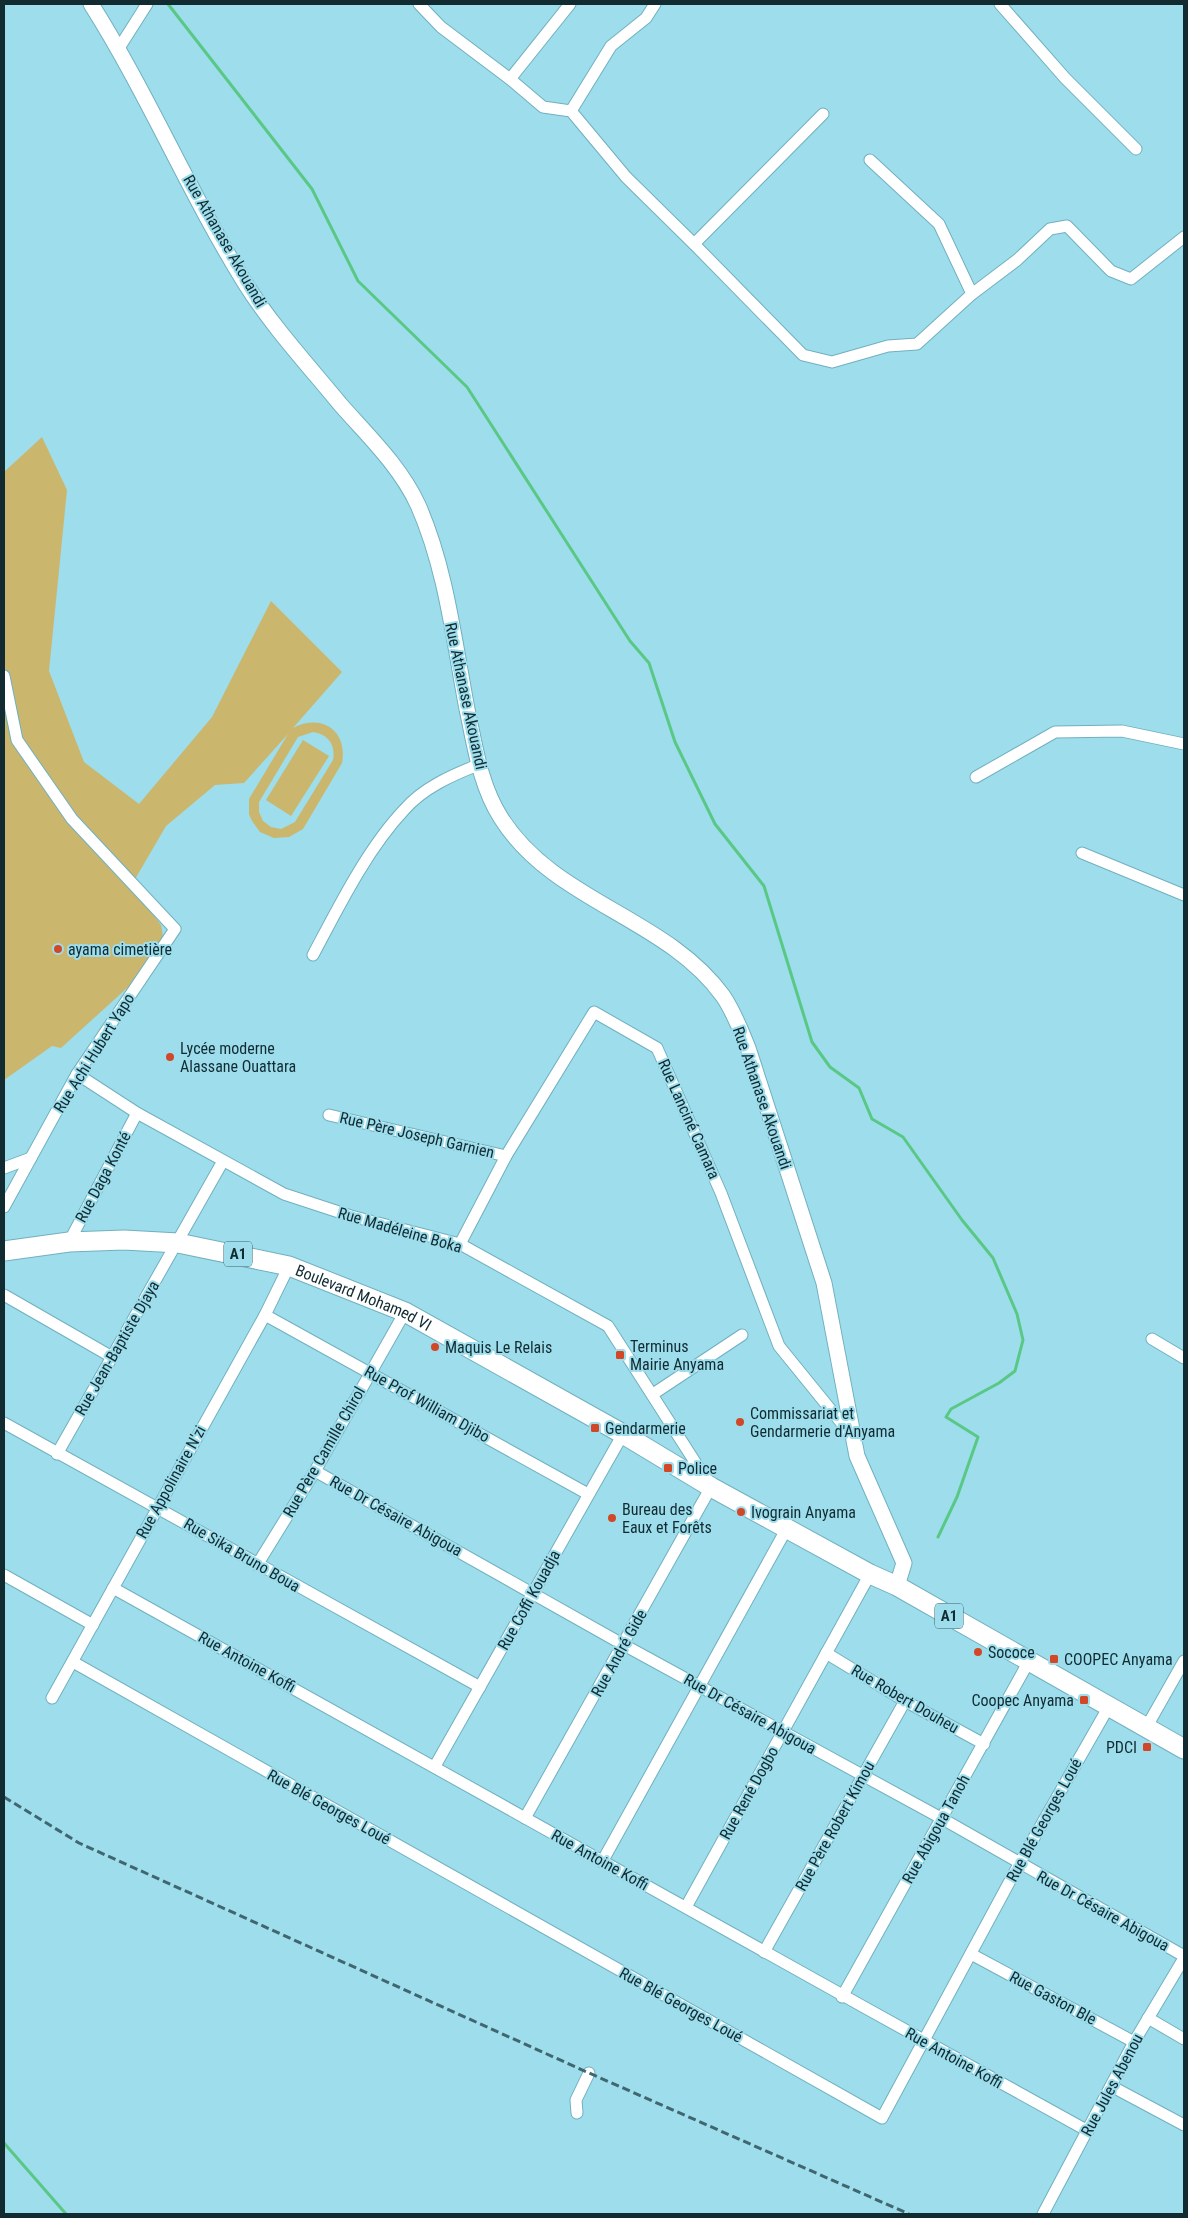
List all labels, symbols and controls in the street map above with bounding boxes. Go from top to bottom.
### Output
street label: Rue Athanase Akouandi [179,171,271,311]
street label: Rue Athanase Akouandi [441,621,491,771]
place label: ayama cimetière [68,940,172,959]
marker: ayama cimetière [52,943,64,955]
street label: Rue Achi Hubert Yapo [50,990,138,1116]
street label: Rue Athanase Akouandi [729,1024,795,1172]
place label: Lycée moderne Alassane Ouattara [180,1039,296,1076]
marker: Lycée moderne Alassane Ouattara [164,1051,176,1063]
street label: Rue Lanciné Camara [654,1056,724,1182]
street label: Rue Père Joseph Garnien [338,1108,496,1162]
street label: Rue Daga Konté [71,1128,135,1226]
street label: Rue Madéleine Boka [336,1203,464,1257]
road number: A1 [224,1242,252,1266]
street label: Boulevard Mohamed VI [293,1260,435,1335]
street label: Rue Jean-Baptiste Djaya [71,1277,163,1419]
place label: Terminus Mairie Anyama [630,1337,724,1374]
place label: Maquis Le Relais [445,1338,552,1357]
marker: Maquis Le Relais [429,1341,441,1353]
marker: Terminus Mairie Anyama [614,1349,626,1361]
street label: Rue Prof William Djibo [361,1362,493,1446]
street label: Rue Père Camille Chirol [279,1383,369,1521]
place label: Commissariat et Gendarmerie d'Anyama [750,1404,895,1441]
marker: Commissariat et Gendarmerie d'Anyama [734,1416,746,1428]
place label: Gendarmerie [605,1419,686,1438]
street label: Rue Appolinaire N'zi [132,1422,210,1542]
marker: Gendarmerie [589,1422,601,1434]
place label: Police [678,1459,717,1478]
marker: Police [662,1462,674,1474]
street label: Rue Dr Césaire Abigoua [327,1472,465,1560]
place label: Bureau des Eaux et Forêts [622,1500,712,1537]
place label: Ivograin Anyama [751,1503,856,1522]
marker: Ivograin Anyama [735,1506,747,1518]
marker: Bureau des Eaux et Forêts [606,1512,618,1524]
street label: Rue Sika Bruno Boua [181,1514,303,1596]
street label: Rue Coffi Kouadja [494,1547,564,1653]
road number: A1 [935,1604,963,1628]
street label: Rue André Gide [587,1606,651,1700]
street label: Rue Antoine Koffi [195,1628,299,1696]
place label: Sococe [988,1643,1035,1662]
marker: Sococe [972,1646,984,1658]
place label: COOPEC Anyama [1064,1650,1173,1669]
marker: COOPEC Anyama [1048,1653,1060,1665]
street label: Rue Robert Douheu [848,1661,962,1737]
street label: Rue Dr Césaire Abigoua [681,1670,819,1758]
place label: Coopec Anyama [972,1691,1074,1710]
marker: Coopec Anyama [1078,1694,1090,1706]
place label: PDCI [1106,1738,1137,1757]
marker: PDCI [1141,1741,1153,1753]
street label: Rue René Dogbo [716,1743,782,1843]
street label: Rue Blé Georges Loué [1002,1755,1086,1885]
street label: Rue Père Robert Kimou [791,1758,879,1894]
street label: Rue Blé Georges Loué [264,1765,394,1849]
street label: Rue Abigoua Tanoh [898,1771,974,1887]
street label: Rue Antoine Koffi [548,1826,652,1894]
street label: Rue Dr Césaire Abigoua [1034,1867,1172,1955]
street label: Rue Blé Georges Loué [616,1963,746,2047]
street label: Rue Gaston Ble [1006,1967,1100,2029]
street label: Rue Antoine Koffi [902,2024,1006,2092]
street label: Rue Jules Abenou [1077,2031,1147,2139]

